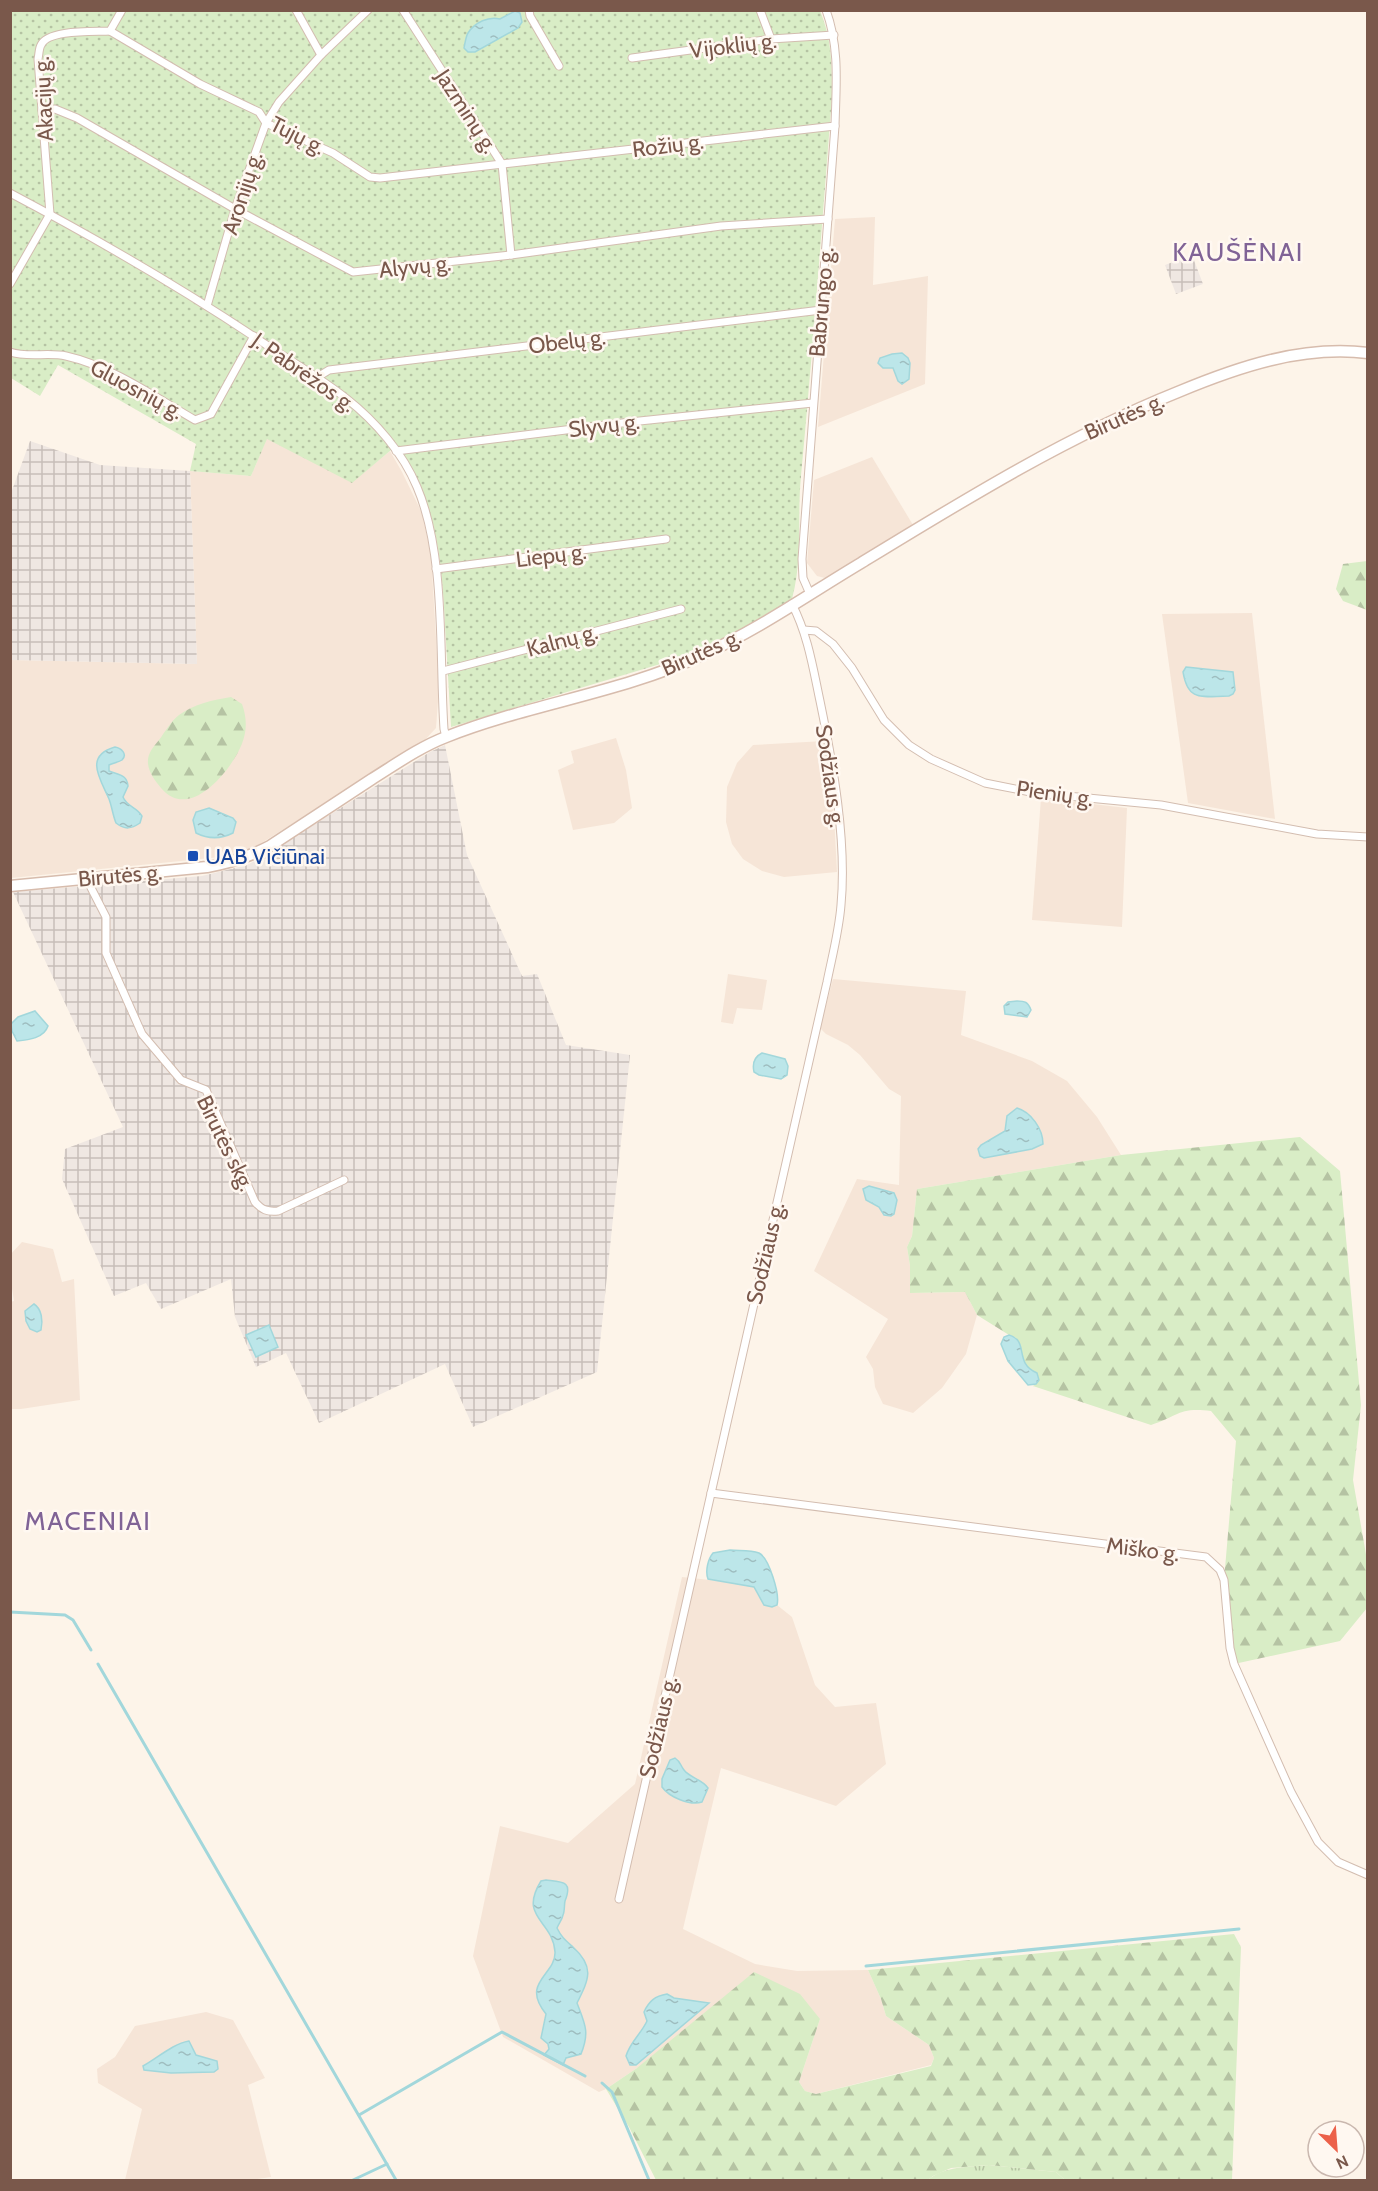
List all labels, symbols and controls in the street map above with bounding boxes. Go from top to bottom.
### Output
street label: Vijoklių g. [688,27,778,64]
street label: Akacijų g. [28,56,59,142]
street label: Jazminų g. [429,63,504,158]
street label: Tujų g. [266,110,330,161]
street label: Rožių g. [631,128,705,163]
street label: Aronijų g. [216,148,269,238]
district label: KAUŠĖNAI [1172,236,1304,268]
street label: Babrungo g. [803,246,840,358]
street label: Alyvų g. [378,249,452,284]
street label: Obelų g. [527,323,607,360]
street label: J. Pabrėžos g. [246,326,361,418]
street label: Gluosnių g. [86,354,188,425]
street label: Birutės g. [1080,387,1168,446]
street label: Slyvų g. [567,408,641,443]
street label: Liepų g. [514,538,588,573]
street label: Kalnų g. [524,618,601,663]
street label: Birutės g. [657,623,745,682]
street label: Sodžiaus g. [810,723,851,829]
street label: Pienių g. [1015,775,1095,812]
place label: UAB Vičiūnai [205,843,325,870]
marker: UAB Vičiūnai [186,849,200,863]
street label: Birutės g. [77,858,163,893]
street label: Birutės skg. [191,1091,260,1195]
street label: Sodžiaus g. [741,1199,790,1307]
district label: MACENIAI [25,1505,151,1537]
street label: Miško g. [1105,1532,1181,1567]
street label: Sodžiaus g. [634,1673,683,1781]
north arrow [1306,2119,1366,2179]
text: N [1333,2151,1351,2173]

